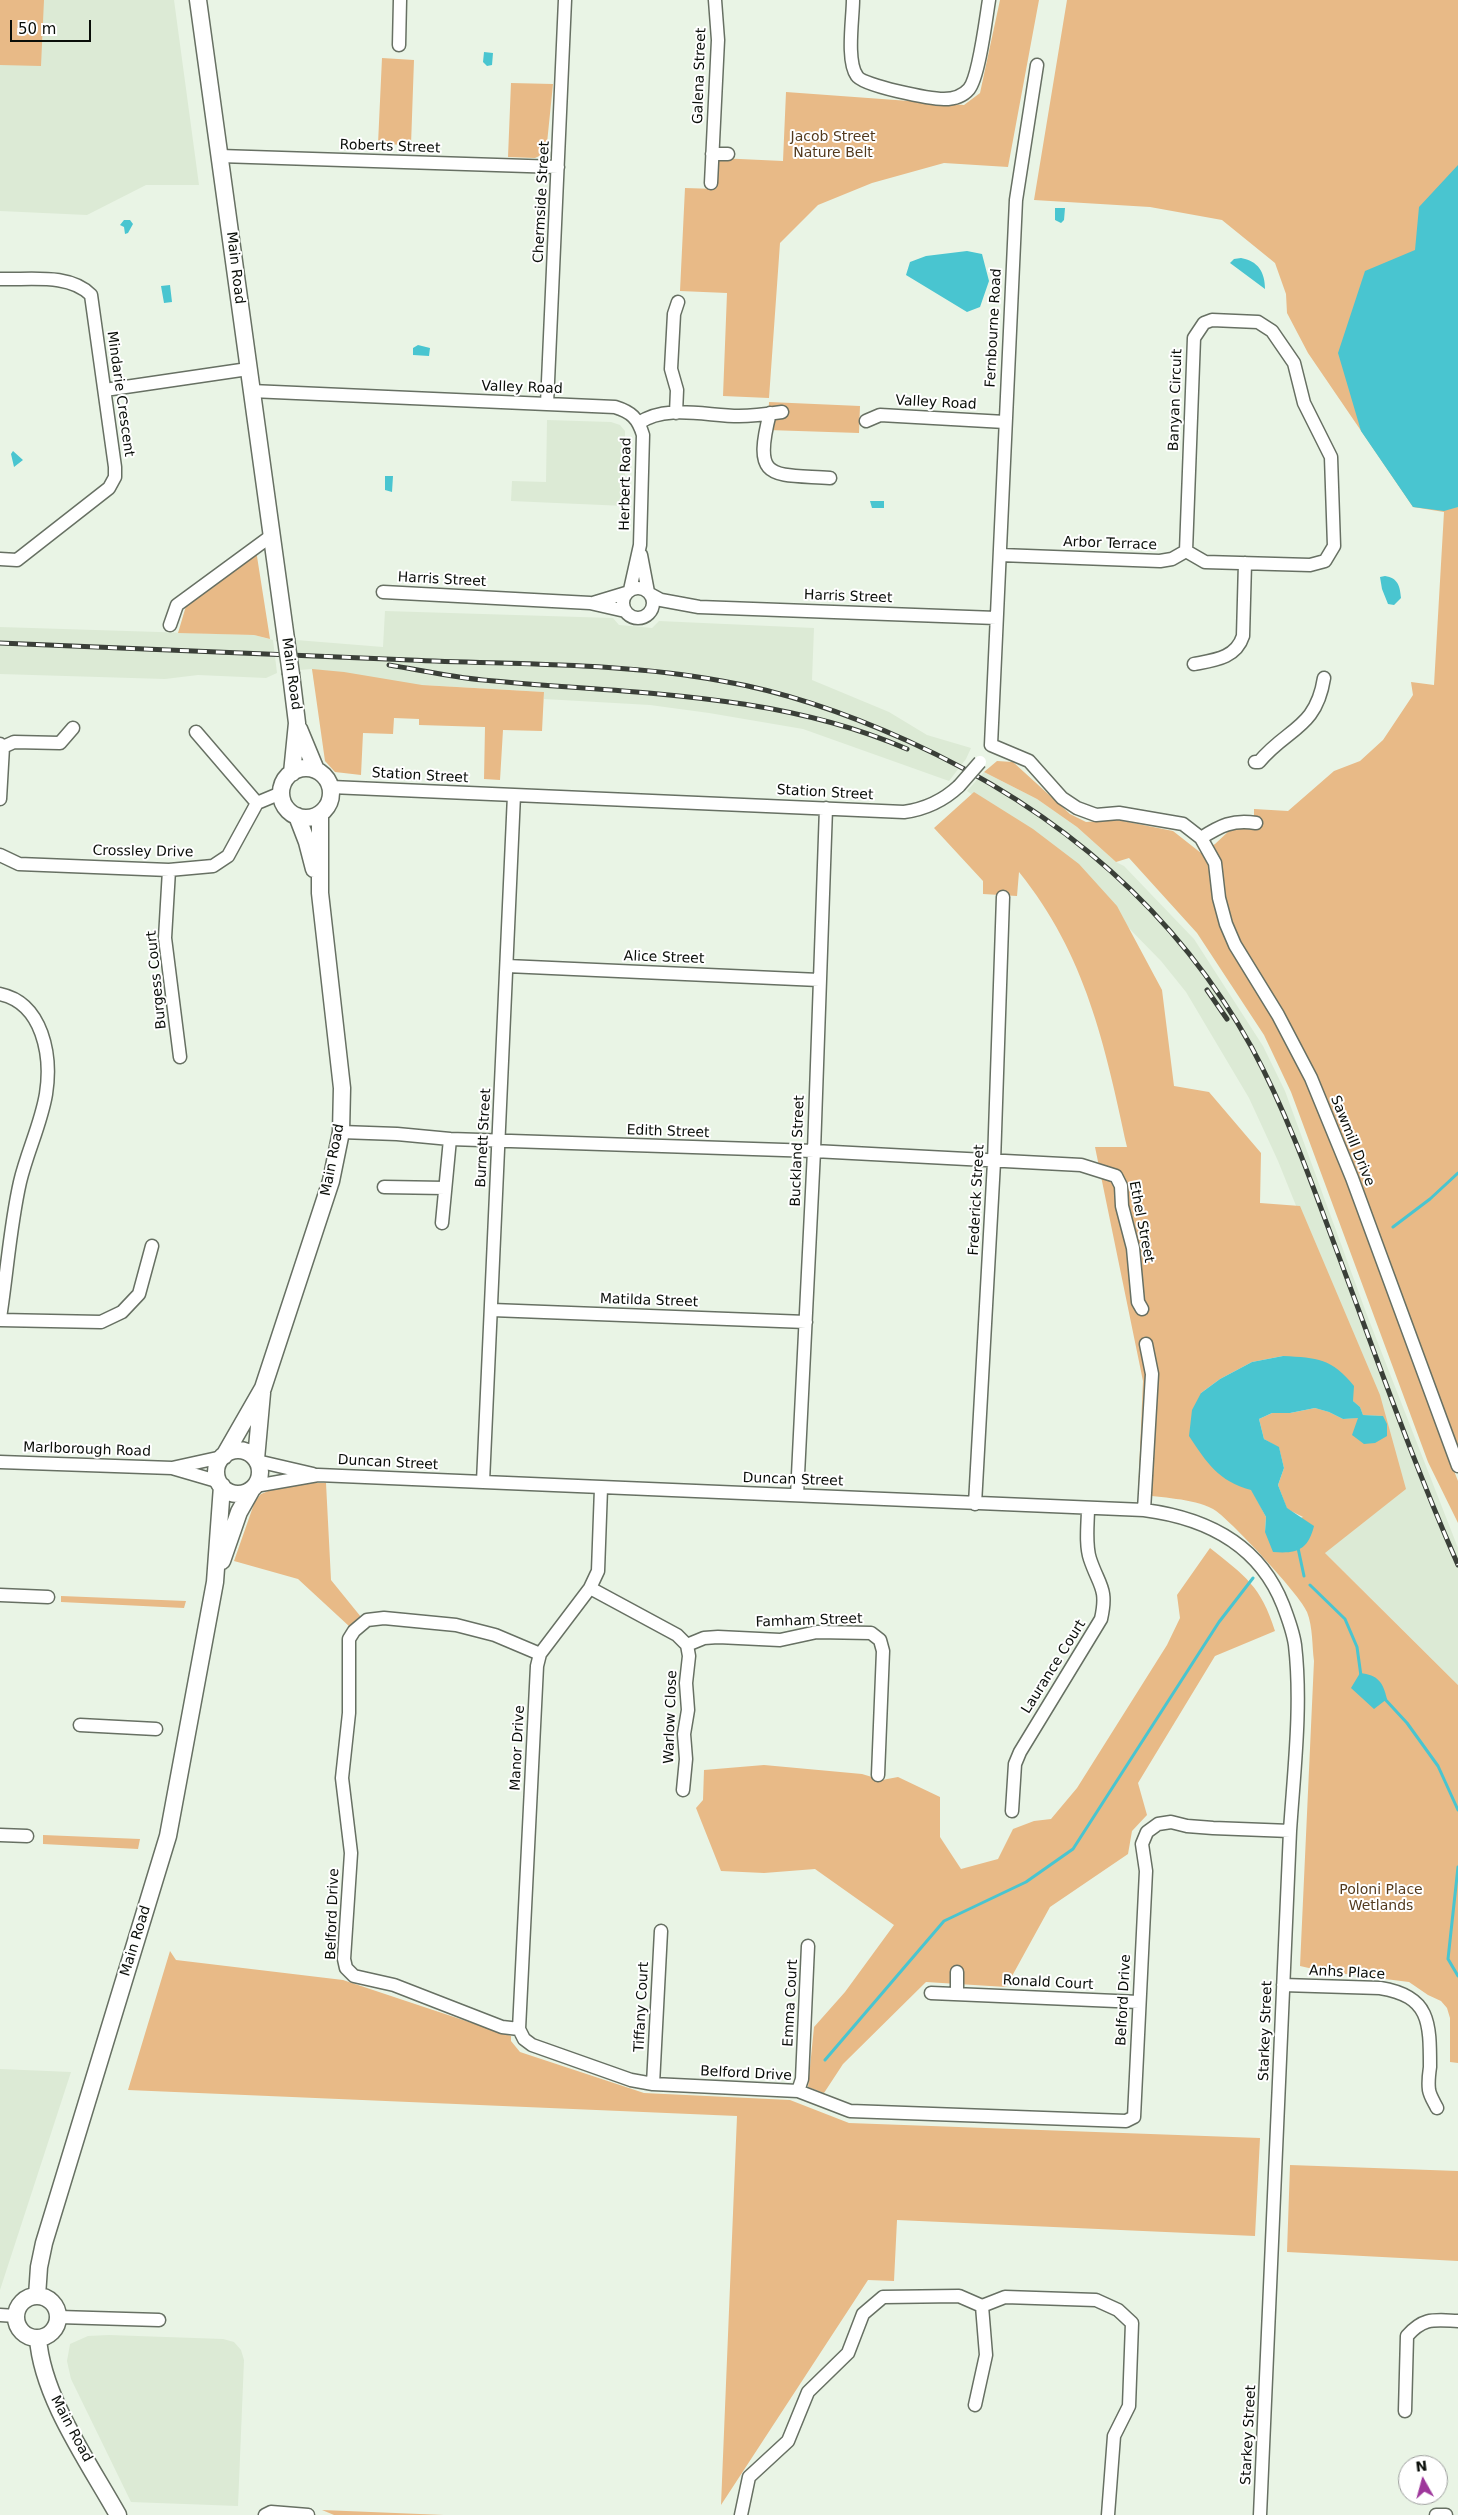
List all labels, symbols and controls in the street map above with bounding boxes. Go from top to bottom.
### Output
scale bar [12,10,94,42]
text: 50 m [18,20,56,38]
street label: Galena Street [690,28,710,124]
park label: Jacob Street Nature Belt [791,129,875,162]
street label: Roberts Street [339,137,441,157]
street label: Chermside Street [530,141,554,263]
street label: Main Road [222,231,248,305]
street label: Fernbourne Road [982,268,1006,388]
street label: Mindarie Crescent [103,330,137,458]
street label: Banyan Circuit [1166,349,1186,451]
street label: Valley Road [481,378,563,398]
street label: Valley Road [895,392,977,414]
street label: Herbert Road [617,437,635,531]
street label: Arbor Terrace [1063,534,1157,554]
street label: Harris Street [397,569,487,591]
street label: Harris Street [803,587,893,607]
street label: Main Road [278,637,304,711]
street label: Station Street [371,765,469,787]
street label: Station Street [776,782,874,804]
street label: Crossley Drive [92,843,194,861]
street label: Burgess Court [143,930,171,1030]
street label: Alice Street [623,948,705,968]
street label: Burnett Street [473,1088,495,1188]
street label: Sawmill Drive [1326,1093,1378,1189]
street label: Buckland Street [788,1095,808,1207]
street label: Edith Street [626,1122,710,1142]
street label: Main Road [318,1123,348,1197]
street label: Frederick Street [966,1144,988,1256]
street label: Ethel Street [1125,1180,1157,1264]
street label: Matilda Street [600,1291,698,1311]
street label: Marlborough Road [23,1439,151,1461]
street label: Duncan Street [337,1452,439,1474]
street label: Duncan Street [742,1470,844,1490]
street label: Famham Street [755,1611,863,1631]
street label: Laurance Court [1018,1617,1090,1717]
street label: Warlow Close [661,1670,681,1764]
street label: Manor Drive [507,1705,529,1791]
street label: Belford Drive [323,1868,343,1960]
park label: Poloni Place Wetlands [1339,1882,1423,1914]
street label: Main Road [117,1904,155,1978]
street label: Belford Drive [1113,1954,1135,2046]
street label: Emma Court [780,1959,802,2047]
street label: Tiffany Court [631,1961,653,2053]
street label: Anhs Place [1308,1963,1386,1983]
street label: Ronald Court [1002,1972,1094,1994]
street label: Starkey Street [1256,1981,1276,2081]
street label: Belford Drive [700,2063,792,2085]
street label: Starkey Street [1238,2385,1260,2485]
street label: Main Road [46,2393,96,2465]
north arrow [1398,2455,1448,2505]
text: N [1415,2457,1428,2475]

